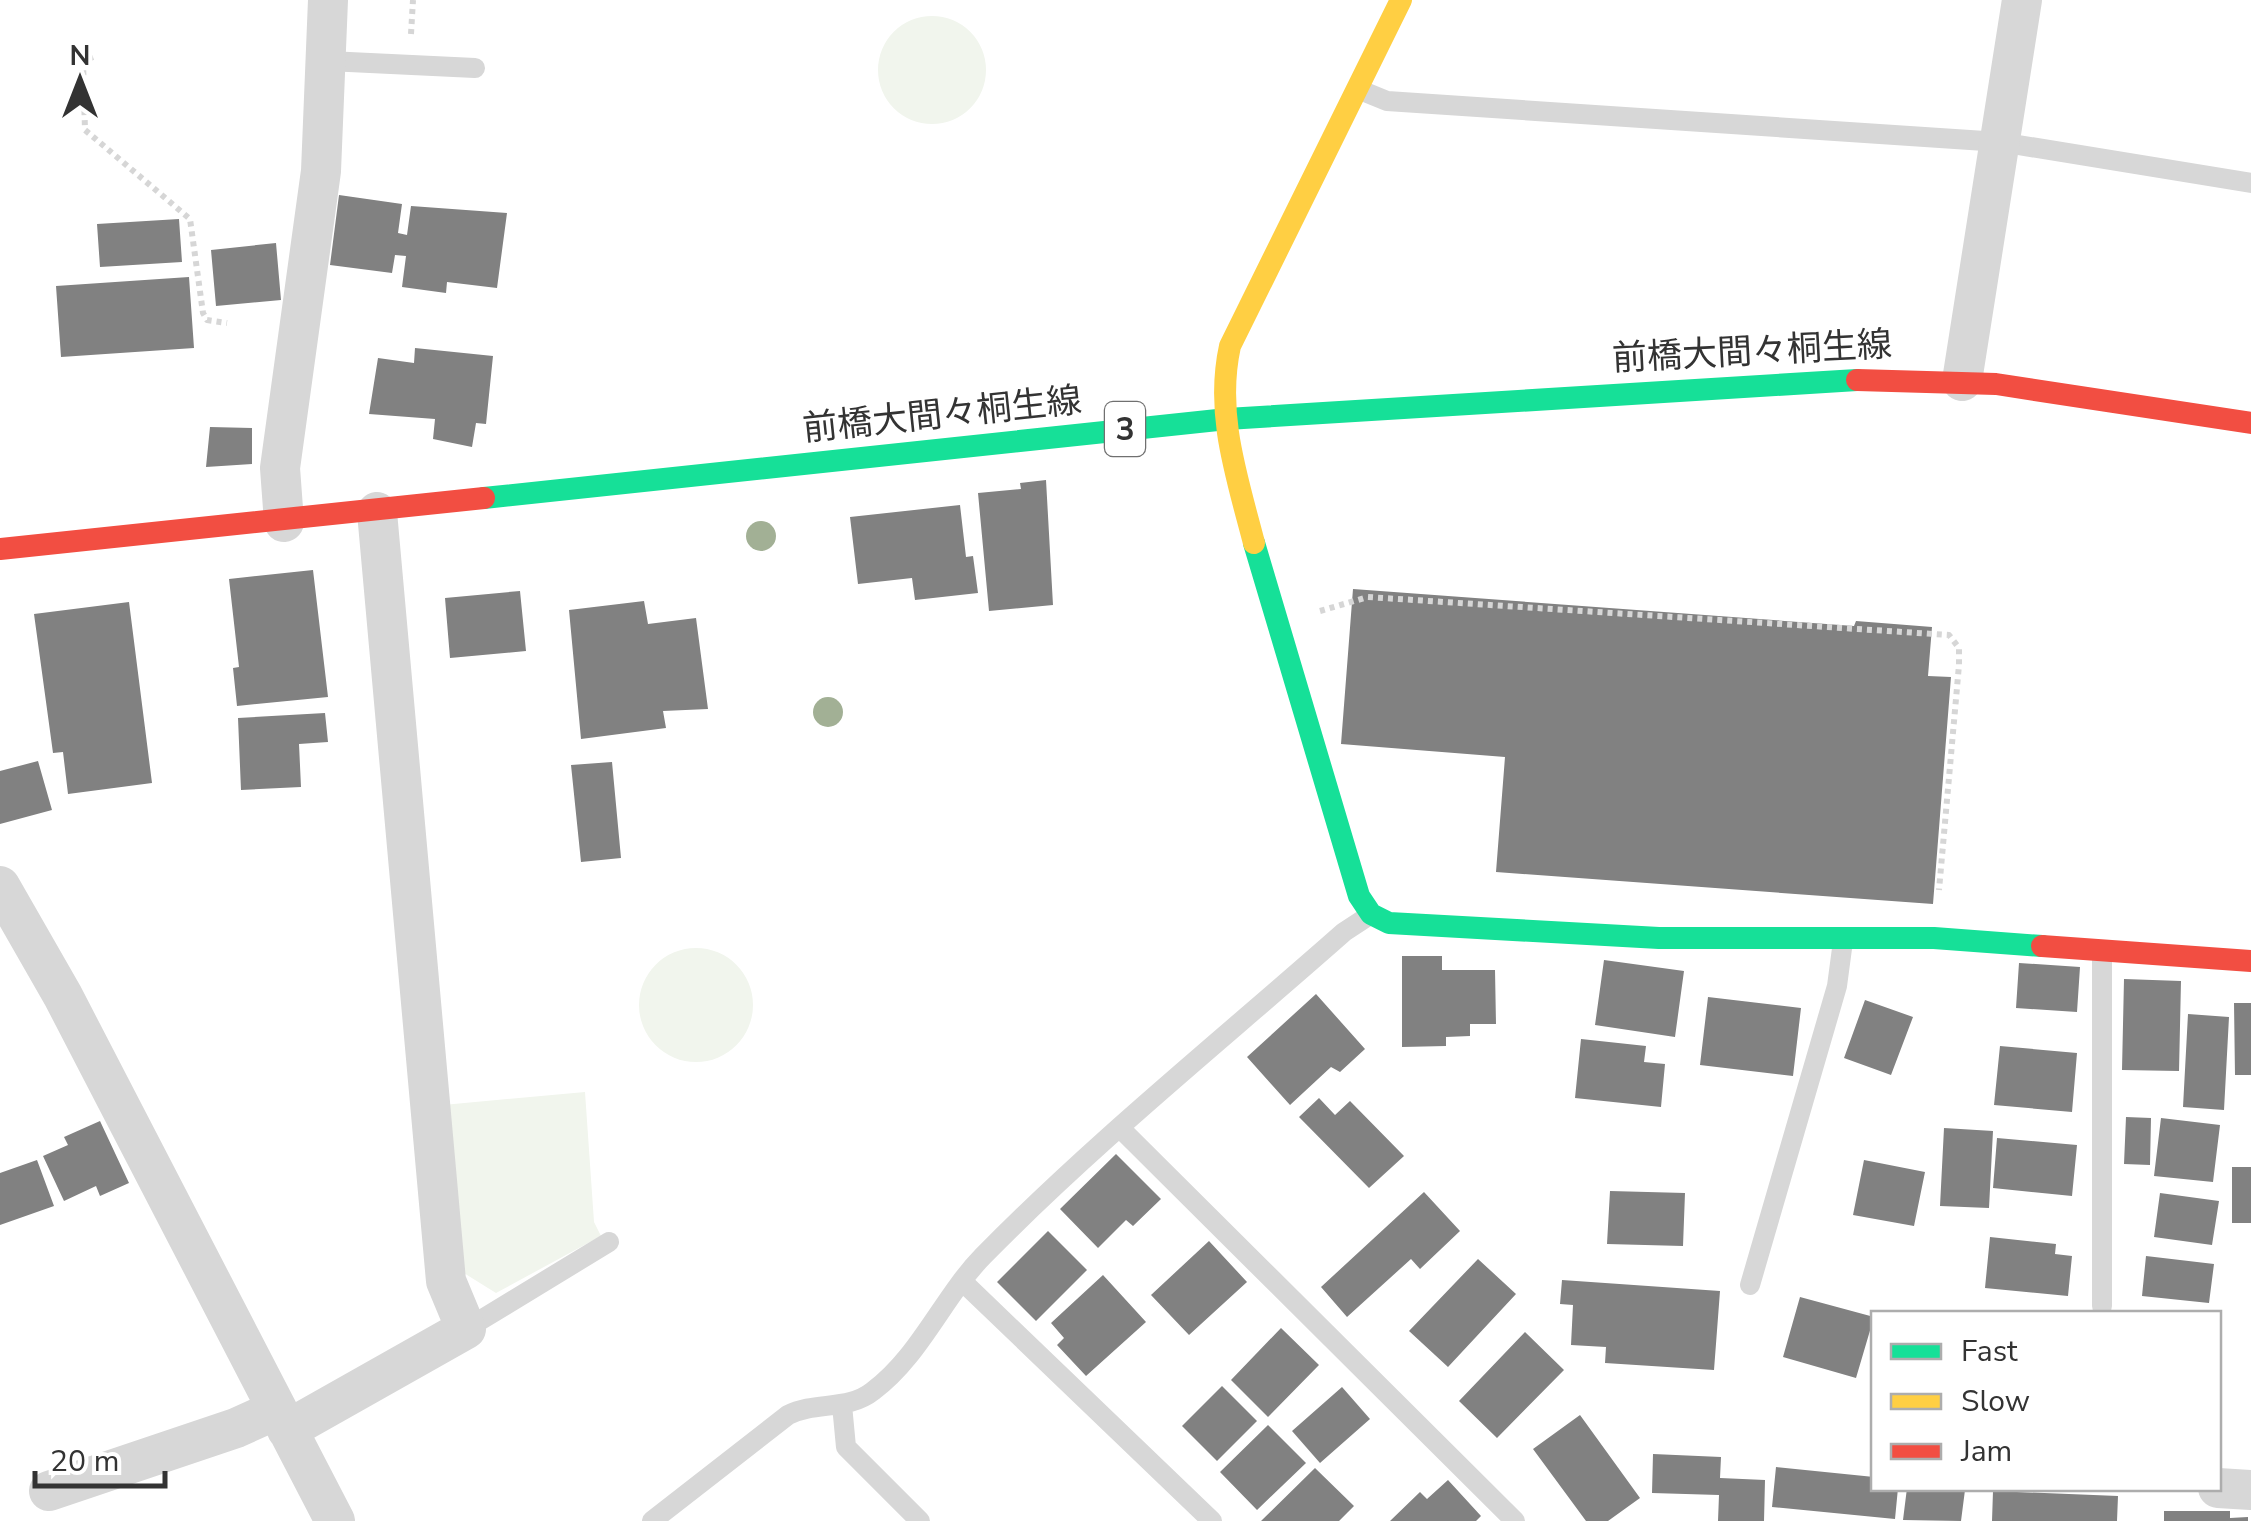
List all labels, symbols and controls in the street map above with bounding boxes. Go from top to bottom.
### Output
north arrow [30,30,130,130]
text: N [70,37,90,75]
street label: 前橋大間々桐生線 [1611,321,1893,382]
street label: 前橋大間々桐生線 [800,376,1084,453]
road number: 3 [1105,402,1145,456]
legend [1871,1311,2221,1491]
text: Fast [1961,1331,2018,1372]
text: Slow [1961,1381,2030,1422]
scale bar [35,1426,165,1488]
text: Jam [1960,1431,2012,1472]
text: 20 m [50,1441,119,1482]

